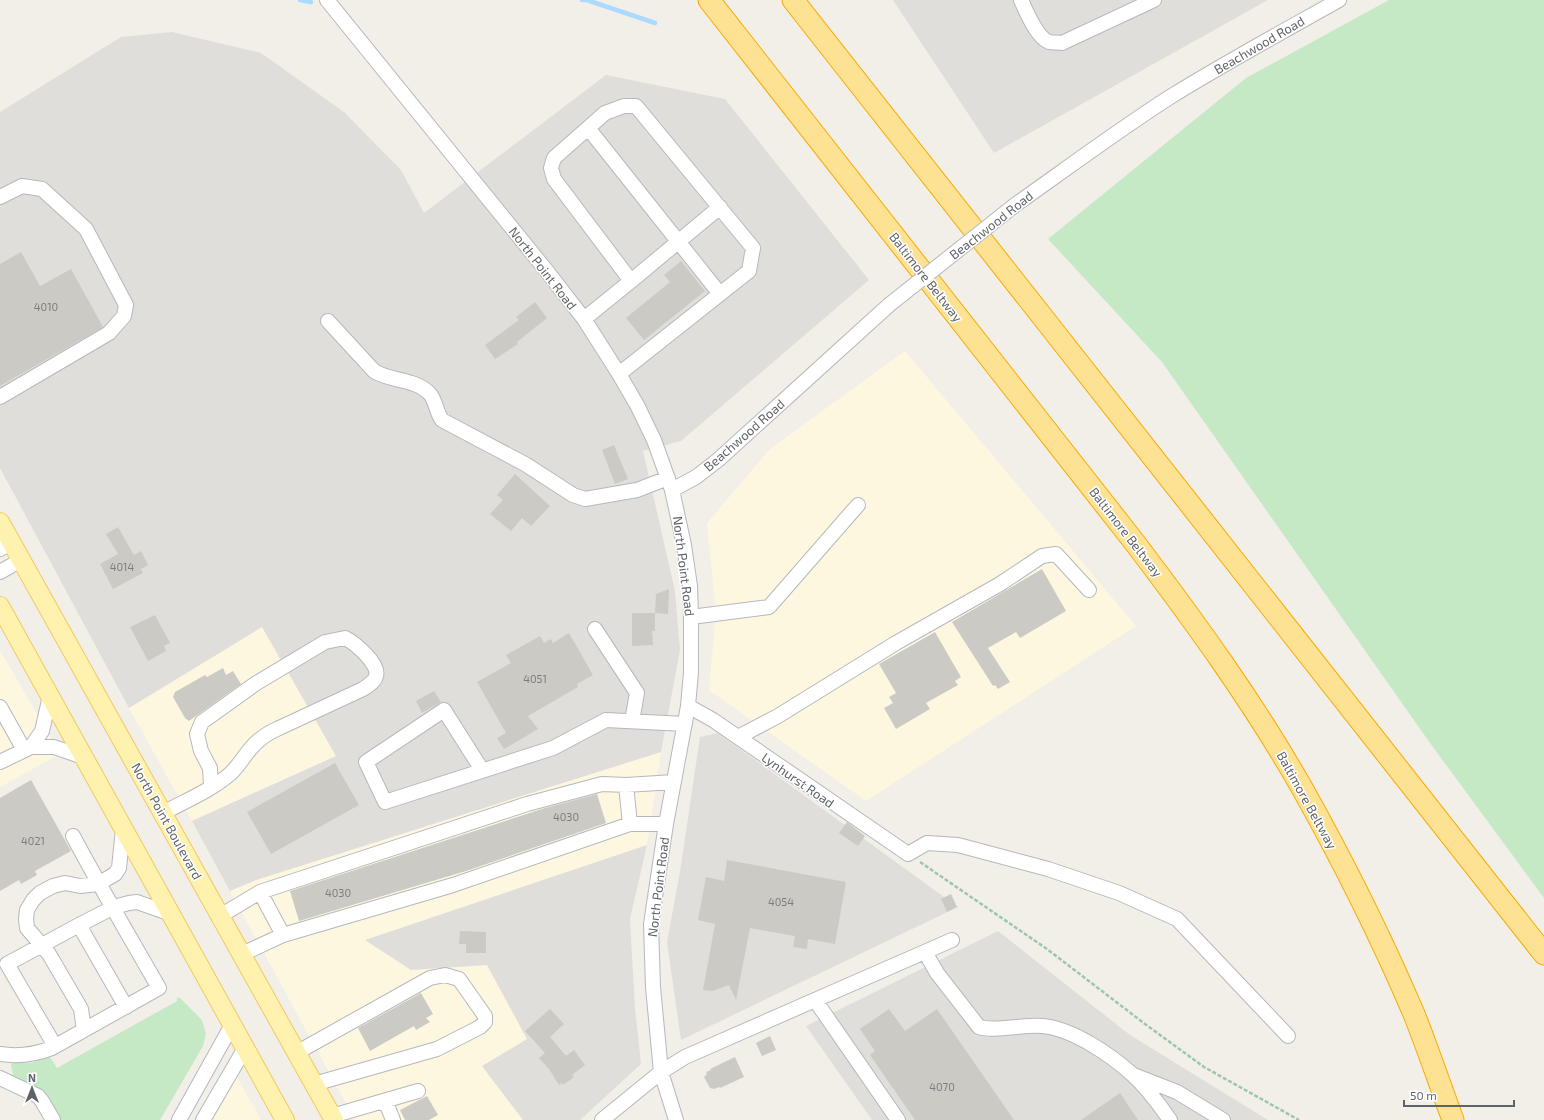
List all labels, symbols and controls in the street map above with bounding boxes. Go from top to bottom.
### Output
street label: Beachwood Road [1211,13,1307,77]
street label: Beachwood Road [946,187,1036,263]
street label: North Point Road [506,223,580,313]
street label: Baltimore Beltway [886,229,966,325]
house number: 4010 [34,300,58,313]
street label: Beachwood Road [700,396,788,474]
street label: Baltimore Beltway [1086,484,1166,580]
street label: North Point Road [670,515,698,617]
house number: 4014 [110,560,135,573]
house number: 4051 [523,672,547,685]
street label: Baltimore Beltway [1274,748,1341,852]
street label: Lynhurst Road [759,749,837,811]
street label: North Point Boulevard [128,760,206,882]
house number: 4030 [553,810,579,823]
house number: 4021 [21,834,45,847]
street label: North Point Road [644,836,672,938]
house number: 4030 [325,886,351,899]
house number: 4054 [768,895,794,908]
north arrow [12,1068,52,1108]
text: N [28,1071,36,1084]
house number: 4070 [929,1080,955,1093]
scale bar [1404,1082,1514,1108]
text: 50 m [1410,1088,1437,1102]

